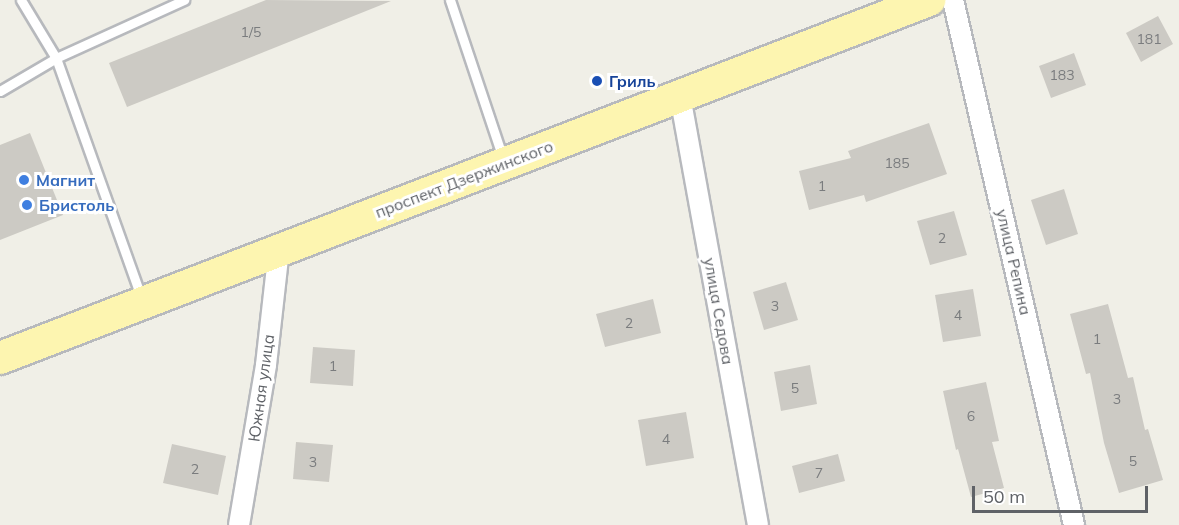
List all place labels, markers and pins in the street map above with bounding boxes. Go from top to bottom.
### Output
place label: Гриль [609,71,656,91]
marker: Гриль [590,74,604,88]
place label: Магнит [36,170,95,190]
marker: Магнит [17,173,31,187]
place label: Бристоль [39,195,114,215]
marker: Бристоль [20,198,34,212]

